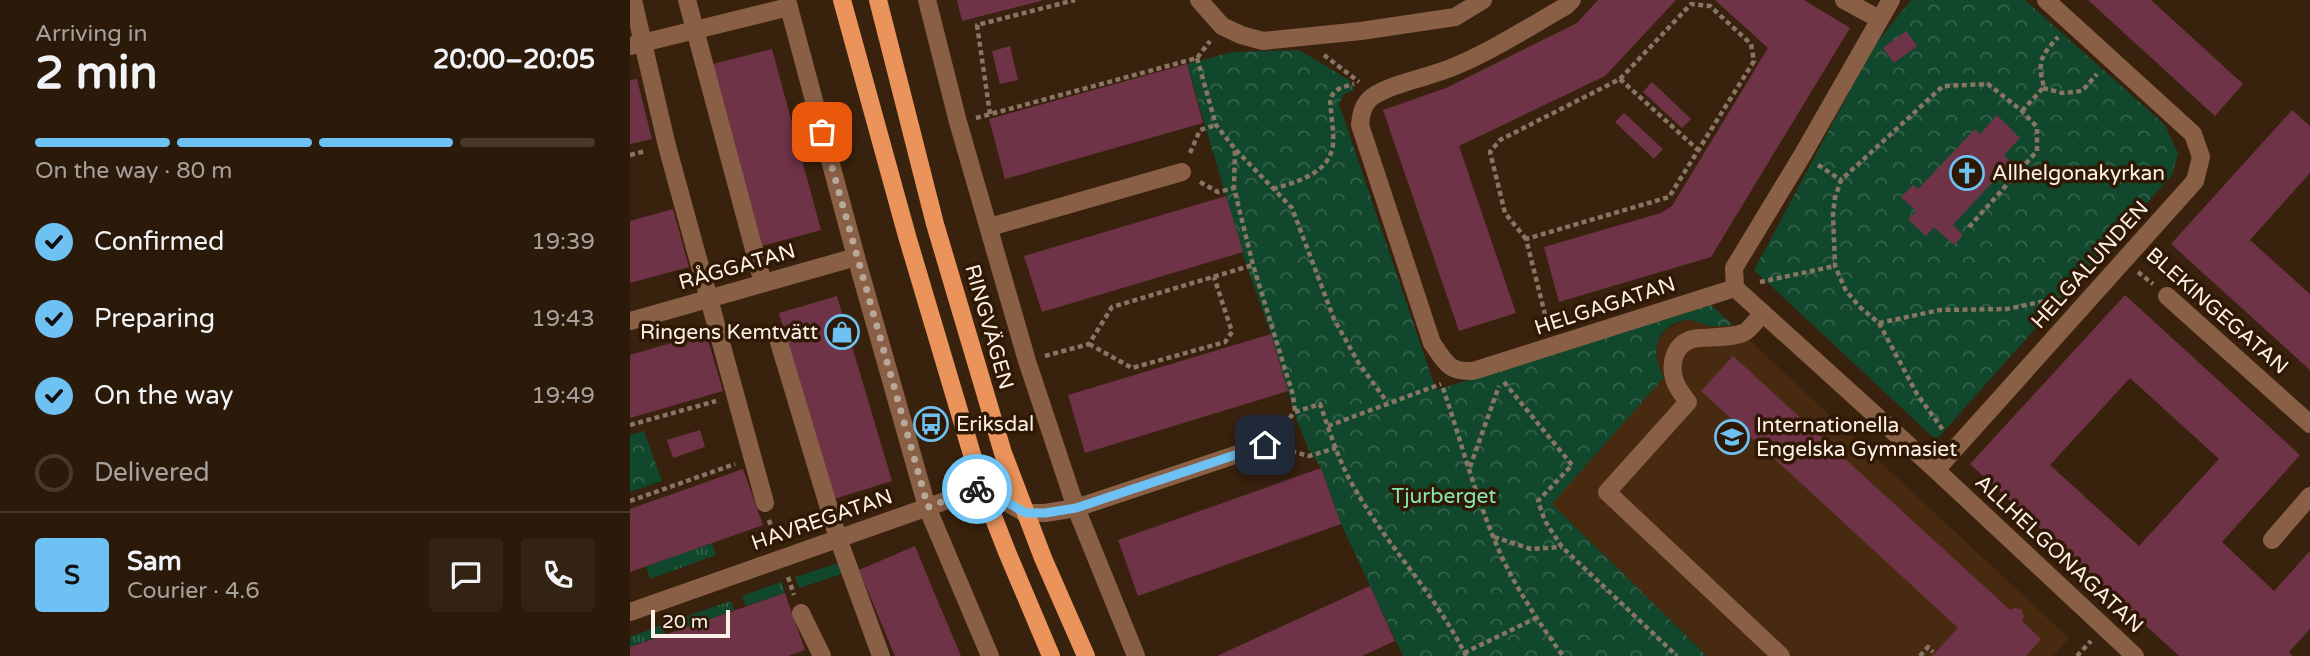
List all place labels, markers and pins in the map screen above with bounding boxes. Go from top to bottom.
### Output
pin [792,102,852,162]
church icon: Allhelgonakyrkan [1948,154,1986,192]
place label: Allhelgonakyrkan [1992,161,2165,186]
shop icon: Ringens Kemtvätt [823,313,861,351]
place label: Ringens Kemtvätt [640,320,818,345]
bus stop icon: Eriksdal [912,405,950,443]
place label: Eriksdal [956,412,1034,437]
place label: Internationella Engelska Gymnasiet [1756,413,1957,462]
pin [1235,415,1295,475]
school or university icon: Internationella Engelska Gymnasiet [1713,418,1751,456]

